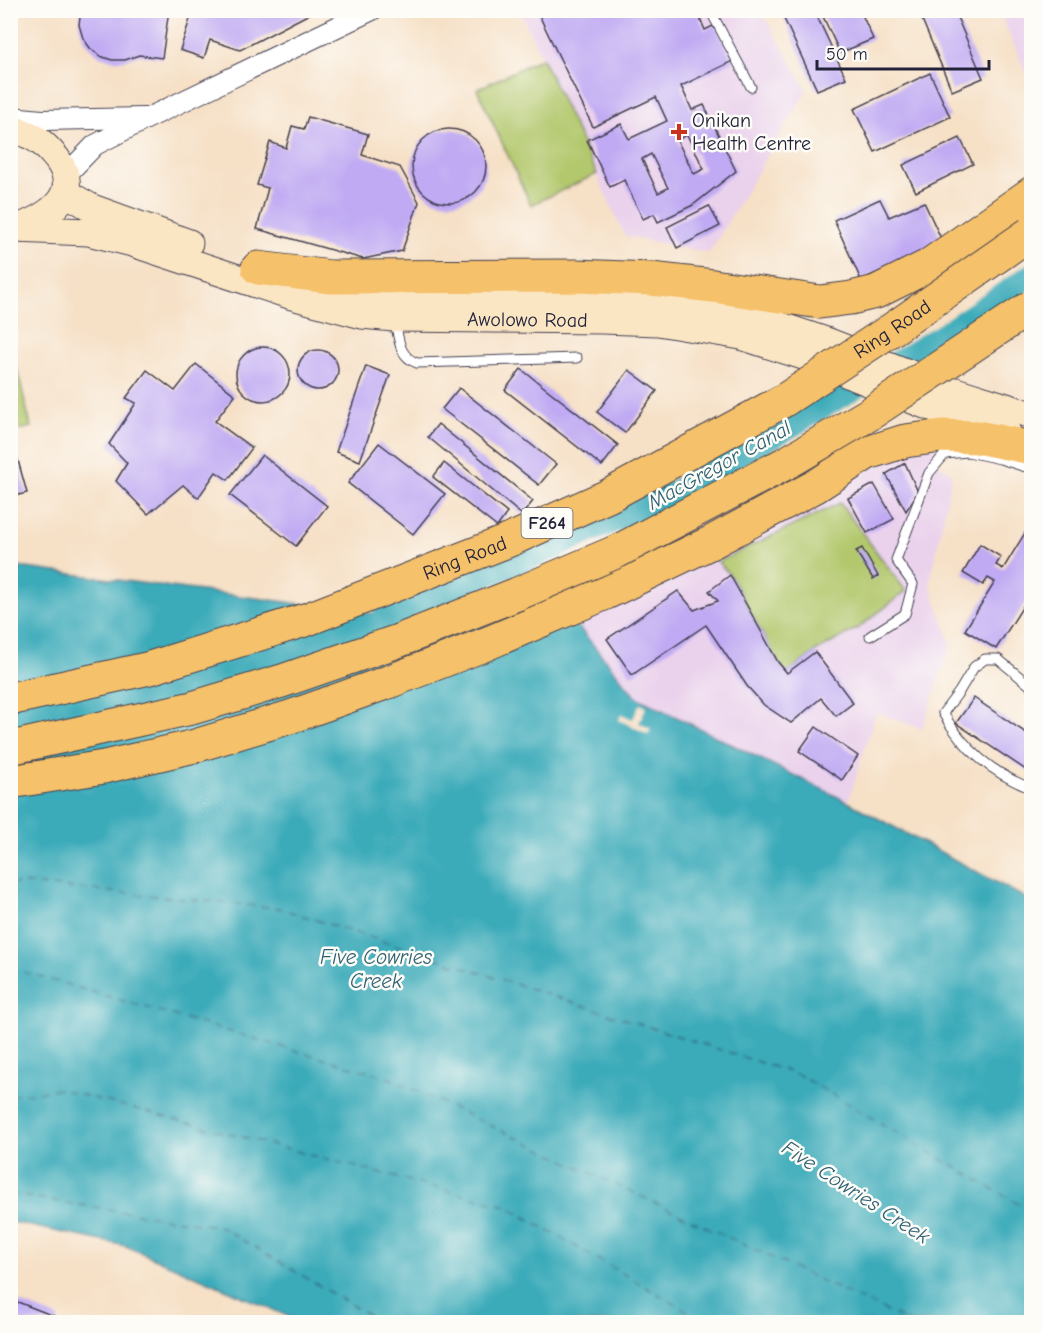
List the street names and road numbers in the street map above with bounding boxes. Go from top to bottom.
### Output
street label: Ring Road [849,295,935,363]
street label: Awolowo Road [467,307,588,331]
road number: F264 [522,508,572,538]
street label: Ring Road [419,531,510,584]

